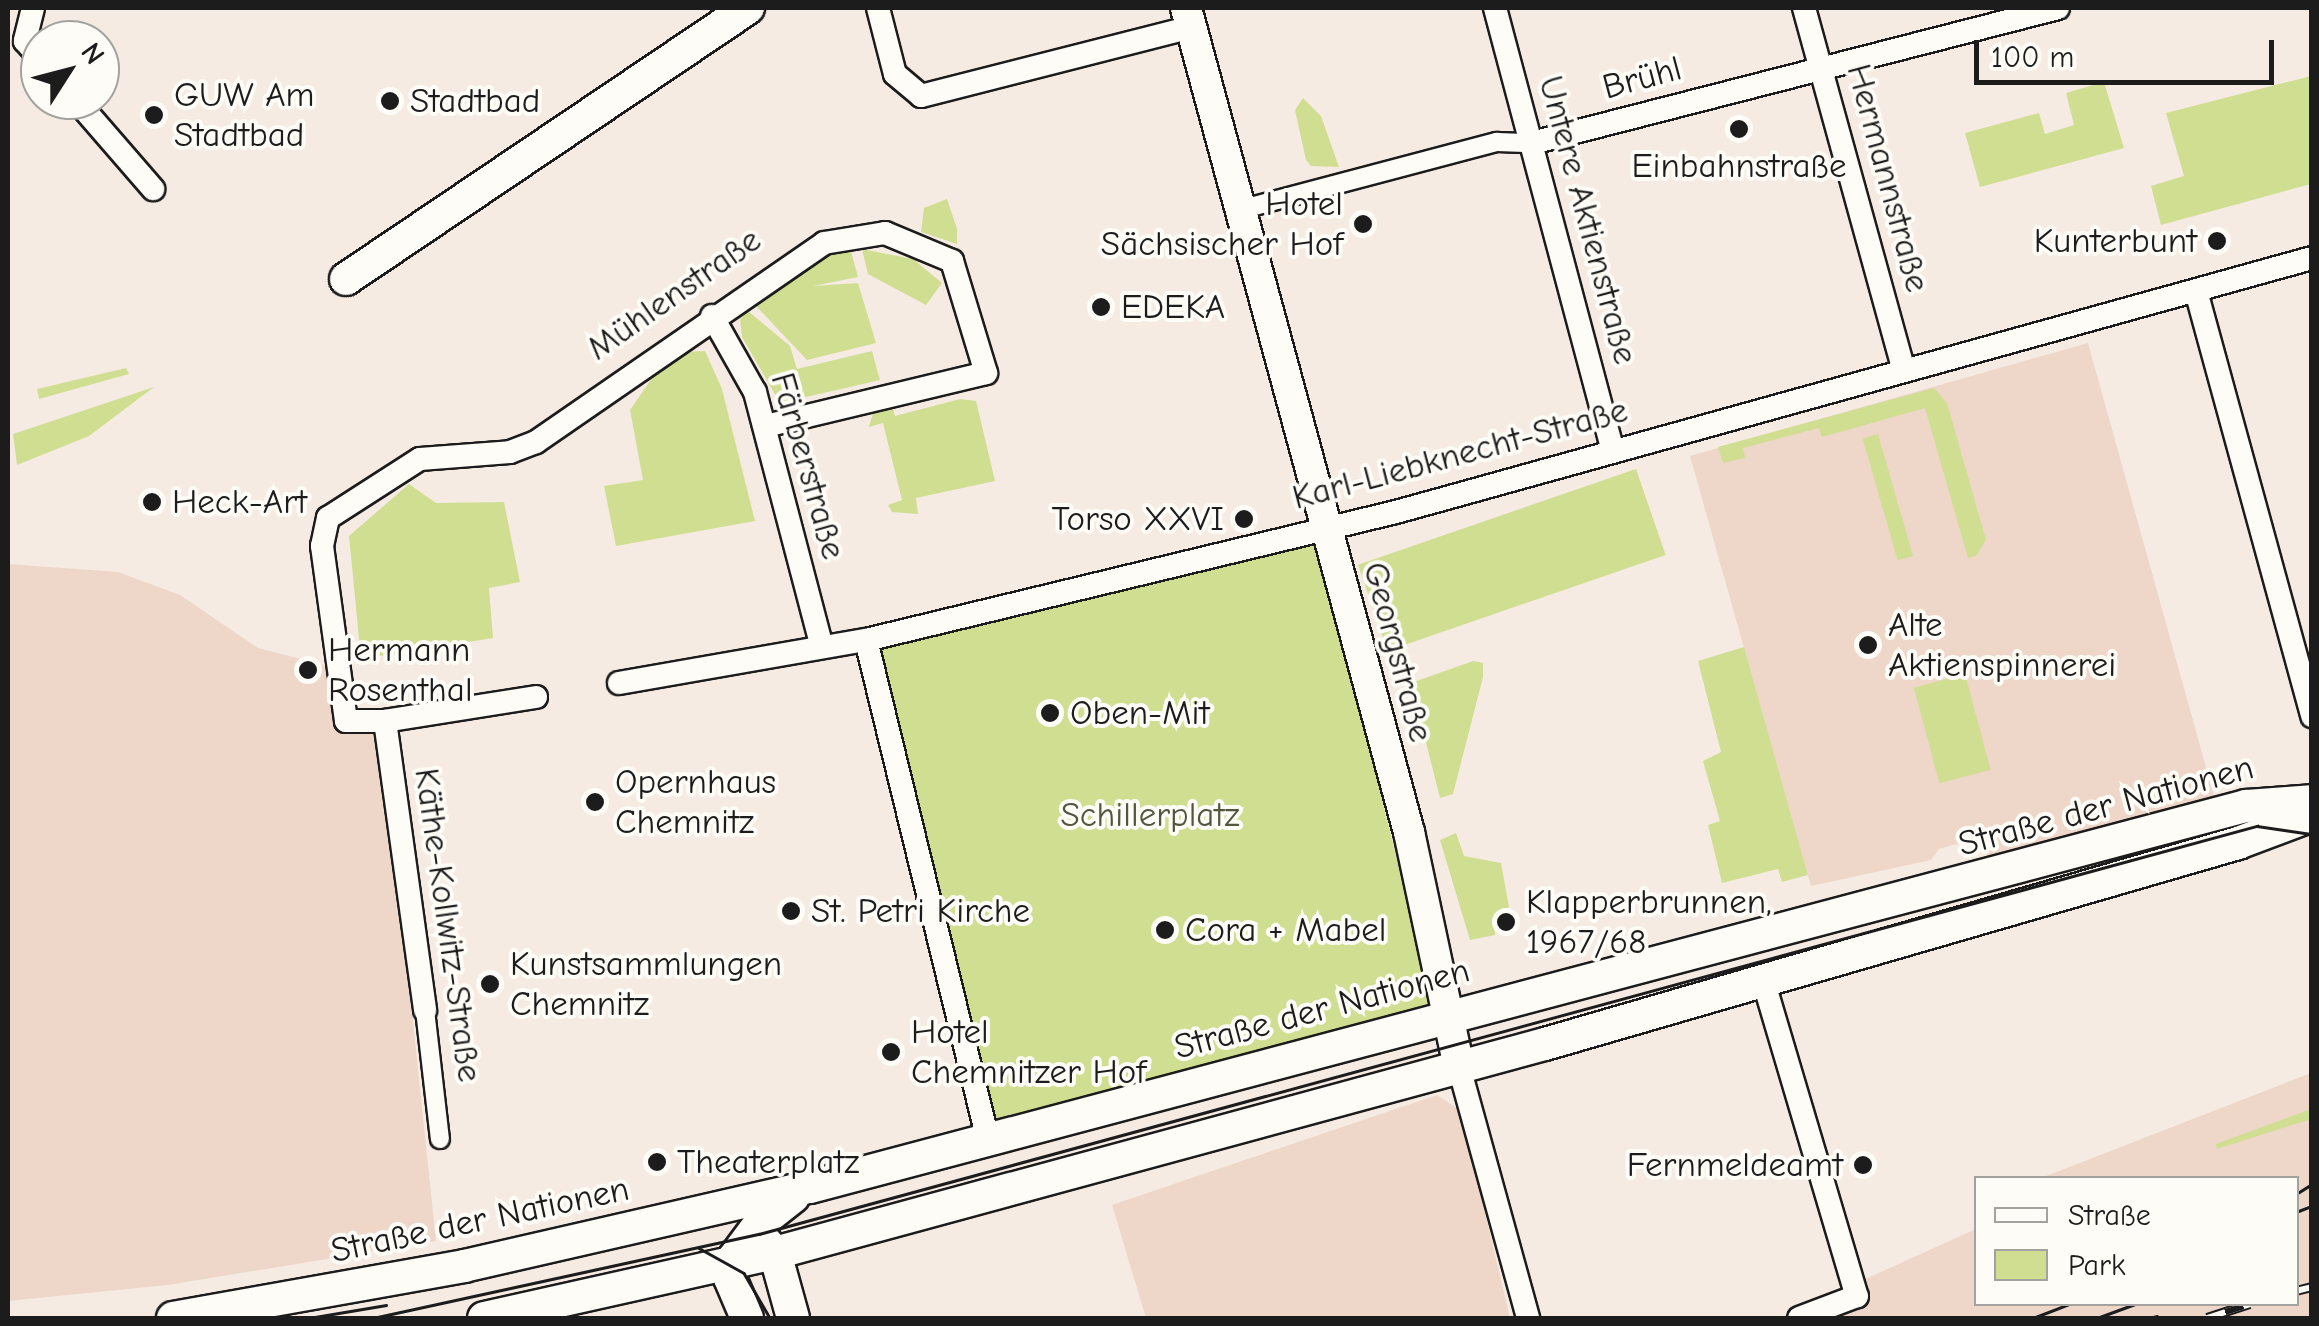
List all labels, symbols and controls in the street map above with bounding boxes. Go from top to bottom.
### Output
north arrow [20,20,120,120]
scale bar [1979,20,2279,82]
text: N [74,37,111,70]
text: 100 m [1991,40,2074,75]
street label: Brühl [1598,47,1686,109]
street label: Hermannstraße [1837,59,1939,297]
street label: Untere Aktienstraße [1529,71,1647,369]
place label: GUW Am Stadtbad [174,74,315,156]
place label: Stadtbad [410,80,540,122]
marker: Stadtbad [379,90,401,112]
marker: GUW Am Stadtbad [143,104,165,126]
marker: Einbahnstraße [1728,118,1750,140]
place label: Einbahnstraße [1631,145,1847,187]
place label: Hotel Sächsischer Hof [1101,183,1343,265]
marker: Hotel Sächsischer Hof [1352,213,1374,235]
street label: Mühlenstraße [579,219,769,369]
place label: Kunterbunt [2034,220,2197,262]
marker: Kunterbunt [2206,230,2228,252]
place label: EDEKA [1121,286,1225,328]
marker: EDEKA [1090,296,1112,318]
street label: Färberstraße [761,368,855,564]
street label: Karl-Liebknecht-Straße [1288,389,1632,519]
place label: Heck-Art [172,481,307,523]
marker: Heck-Art [141,491,163,513]
place label: Torso XXVI [1051,498,1224,540]
marker: Torso XXVI [1233,508,1255,530]
street label: Georgstraße [1354,558,1442,746]
place label: Alte Aktienspinnerei [1888,604,2116,686]
place label: Hermann Rosenthal [328,629,473,711]
marker: Alte Aktienspinnerei [1857,634,1879,656]
marker: Hermann Rosenthal [297,659,319,681]
place label: Oben-Mit [1070,692,1209,734]
marker: Oben-Mit [1039,702,1061,724]
street label: Straße der Nationen [1954,746,2258,866]
place label: Opernhaus Chemnitz [615,761,776,843]
street label: Käthe-Kollwitz-Straße [405,766,491,1084]
marker: Opernhaus Chemnitz [584,791,606,813]
park label: Schillerplatz [1060,794,1240,836]
place label: Klapperbrunnen, 1967/68 [1526,881,1772,963]
place label: St. Petri Kirche [811,890,1030,932]
marker: St. Petri Kirche [780,900,802,922]
place label: Cora + Mabel [1185,909,1387,951]
marker: Klapperbrunnen, 1967/68 [1495,911,1517,933]
marker: Cora + Mabel [1154,919,1176,941]
place label: Kunstsammlungen Chemnitz [510,943,782,1025]
street label: Straße der Nationen [1170,949,1474,1069]
marker: Kunstsammlungen Chemnitz [479,973,501,995]
place label: Hotel Chemnitzer Hof [911,1011,1146,1093]
marker: Hotel Chemnitzer Hof [880,1041,902,1063]
place label: Theaterplatz [677,1141,860,1183]
place label: Fernmeldeamt [1627,1144,1843,1186]
marker: Theaterplatz [646,1151,668,1173]
marker: Fernmeldeamt [1852,1154,1874,1176]
street label: Straße der Nationen [327,1168,633,1272]
legend [1974,1176,2299,1306]
text: Straße [2068,1198,2151,1233]
text: Park [2068,1248,2125,1283]

